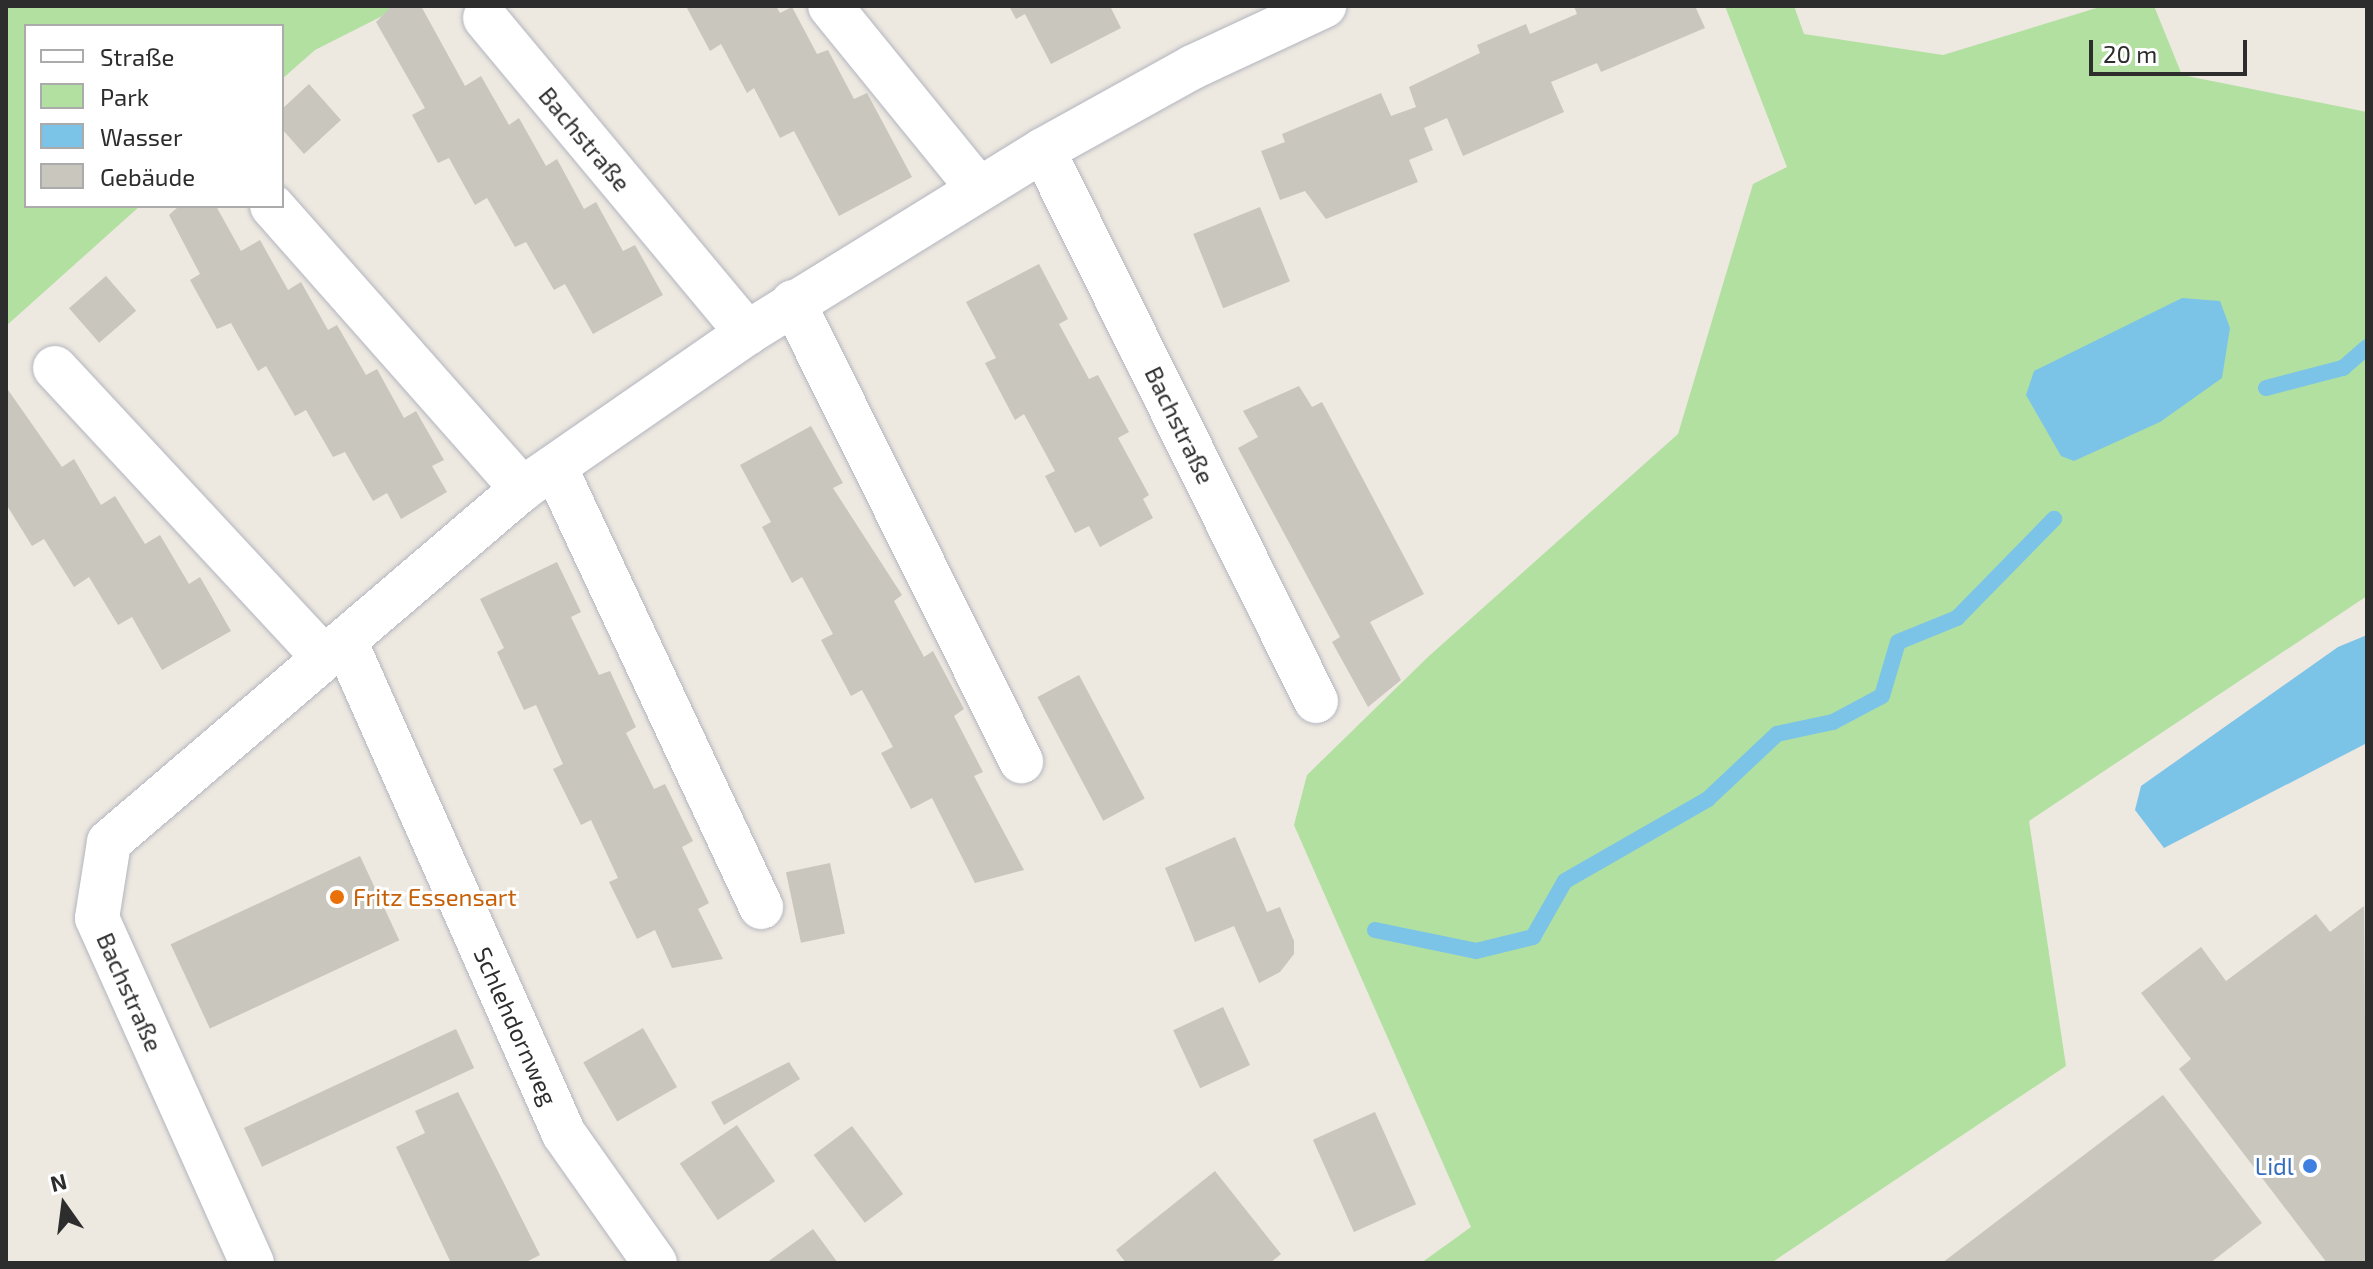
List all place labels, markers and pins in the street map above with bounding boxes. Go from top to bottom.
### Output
place label: Fritz Essensart [353,883,517,911]
marker: Fritz Essensart [328,888,346,906]
place label: Lidl [2255,1152,2294,1180]
marker: Lidl [2301,1157,2319,1175]

